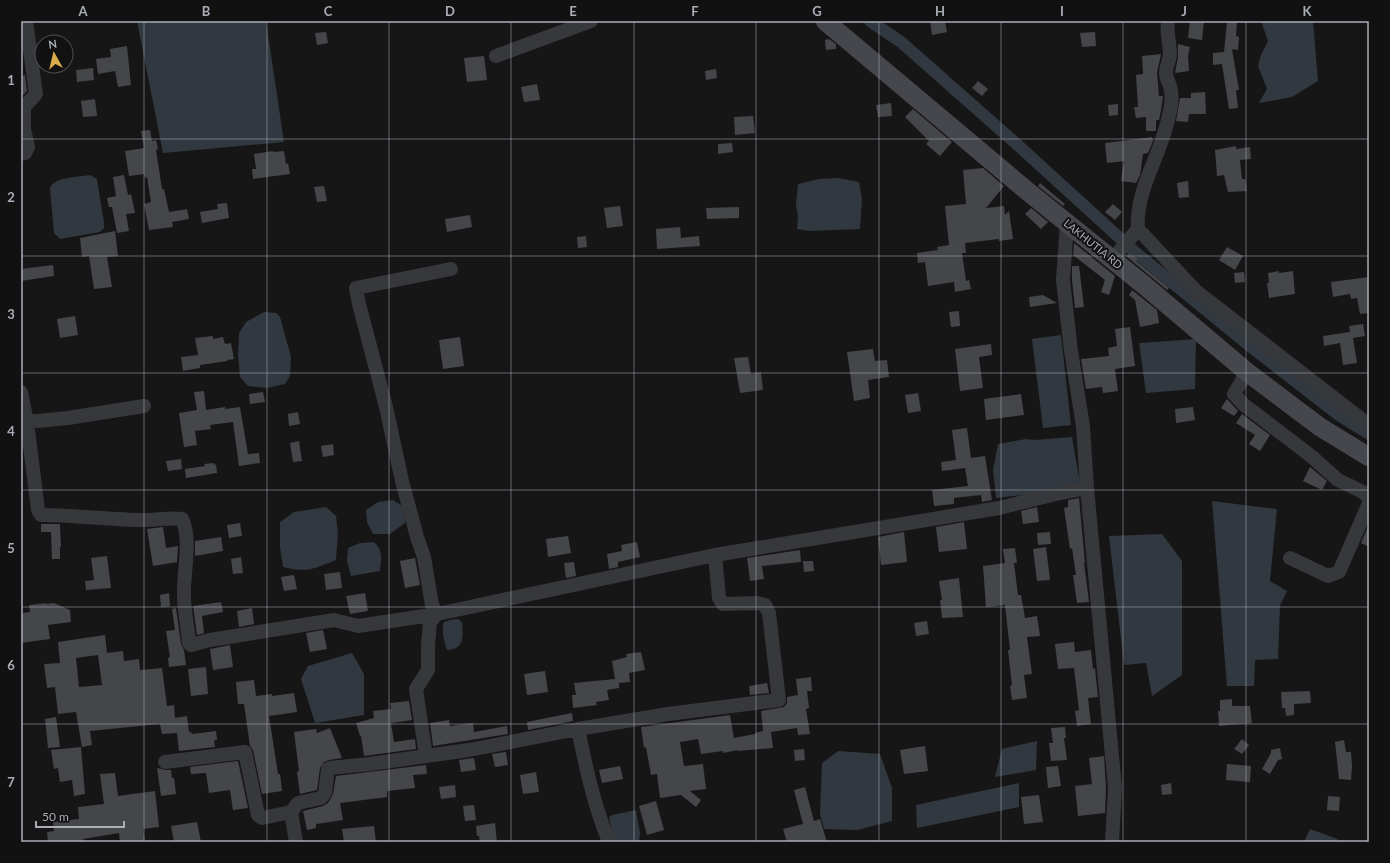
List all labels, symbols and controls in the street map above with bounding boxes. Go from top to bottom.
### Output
text: A [77,3,88,19]
text: B [202,3,211,19]
text: C [324,3,333,19]
text: D [445,3,455,19]
text: E [569,3,577,19]
text: F [691,3,699,19]
text: G [812,3,822,19]
text: H [935,3,945,19]
text: I [1060,3,1064,19]
text: J [1181,3,1187,19]
text: K [1303,3,1313,19]
north arrow [34,34,74,74]
text: N [47,37,58,51]
text: 1 [7,72,15,88]
text: 2 [7,189,15,205]
street label: LAKHUTIA RD [1061,216,1125,271]
text: 3 [7,306,15,322]
text: 4 [7,423,15,439]
text: 5 [7,540,15,556]
text: 6 [7,657,15,673]
text: 7 [7,774,15,790]
scale bar [36,803,124,829]
text: 50 m [42,809,69,824]

